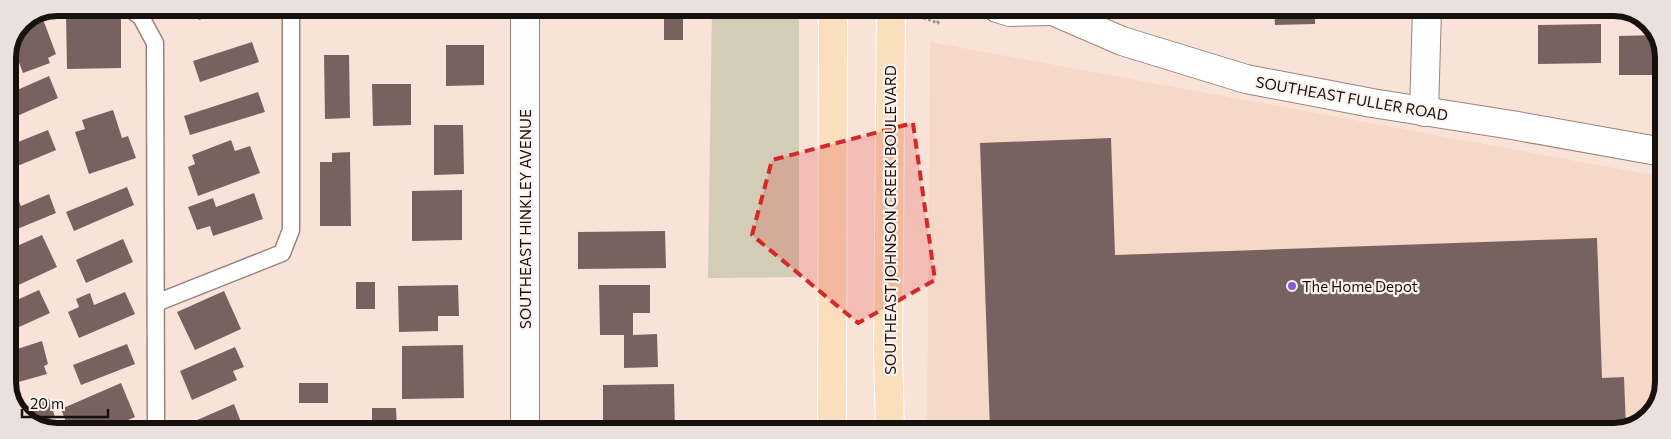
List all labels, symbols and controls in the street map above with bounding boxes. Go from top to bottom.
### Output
street label: SOUTHEAST JOHNSON CREEK BOULEVARD [881,65,899,375]
street label: SOUTHEAST FULLER ROAD [1255,72,1449,124]
street label: SOUTHEAST HINKLEY AVENUE [516,109,534,329]
place label: The Home Depot [1302,277,1418,295]
marker: The Home Depot [1286,280,1298,292]
scale bar [22,386,109,418]
text: 20 m [30,394,64,412]

